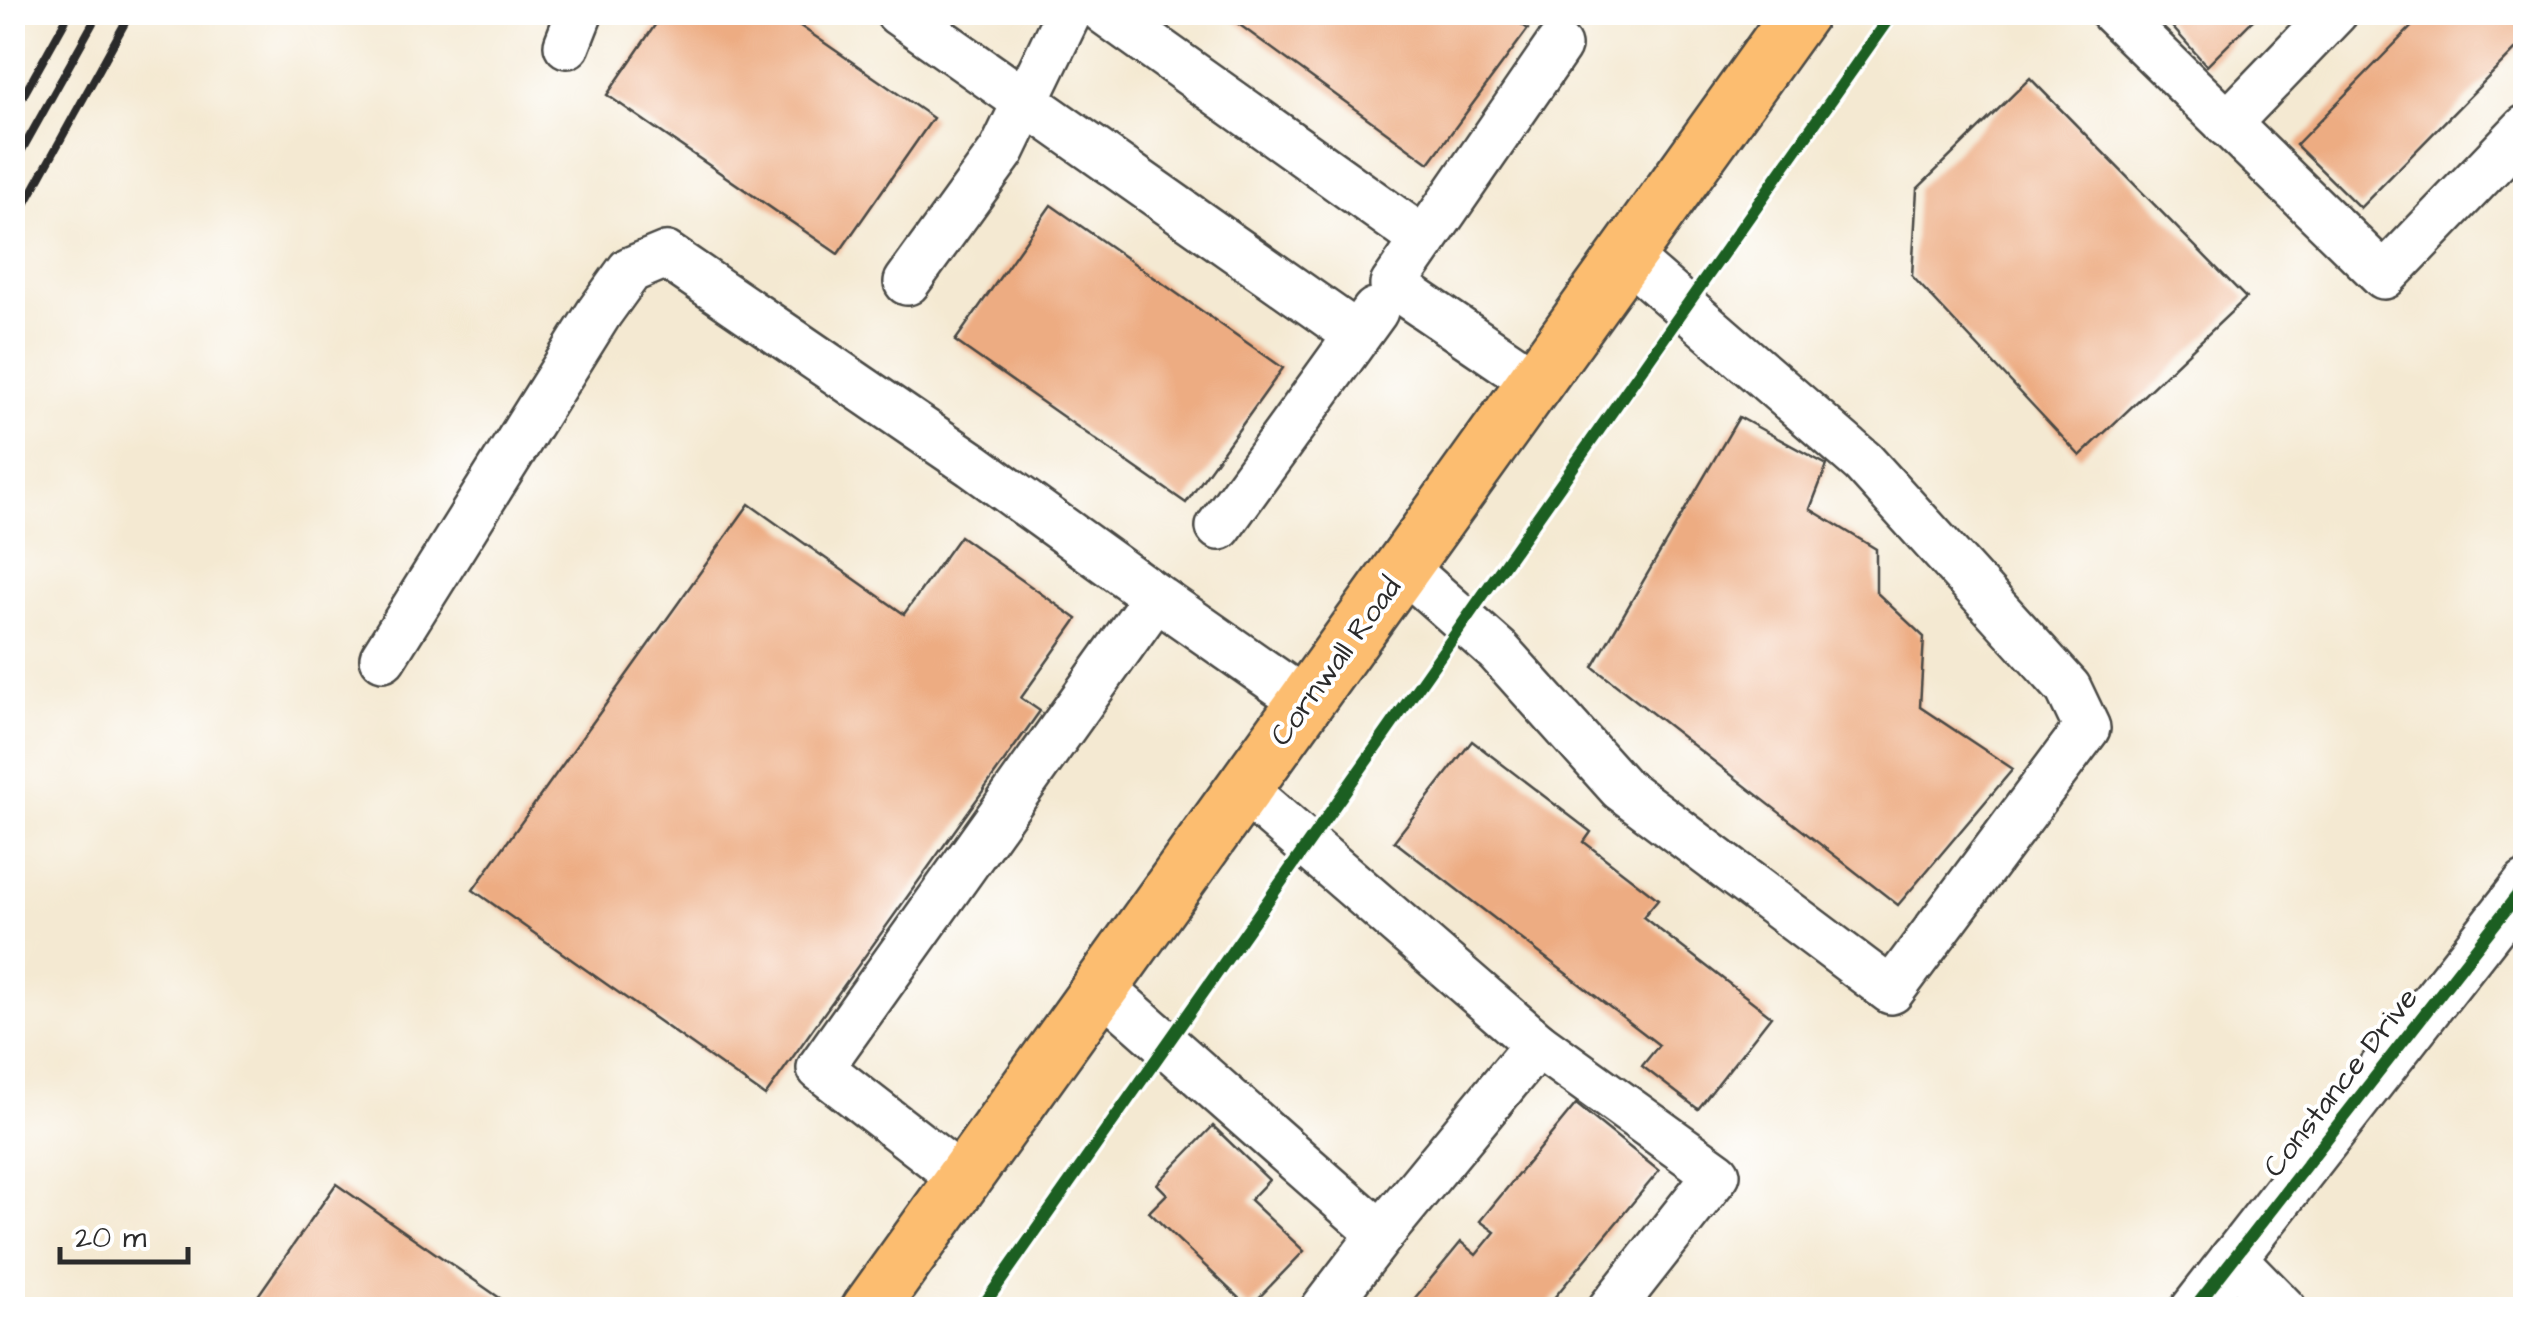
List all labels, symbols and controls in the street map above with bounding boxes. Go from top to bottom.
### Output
street label: Cornwall Road [1260,569,1411,755]
street label: Constance Drive [2253,979,2428,1186]
scale bar [60,1202,188,1264]
text: 20 m [75,1217,147,1259]

